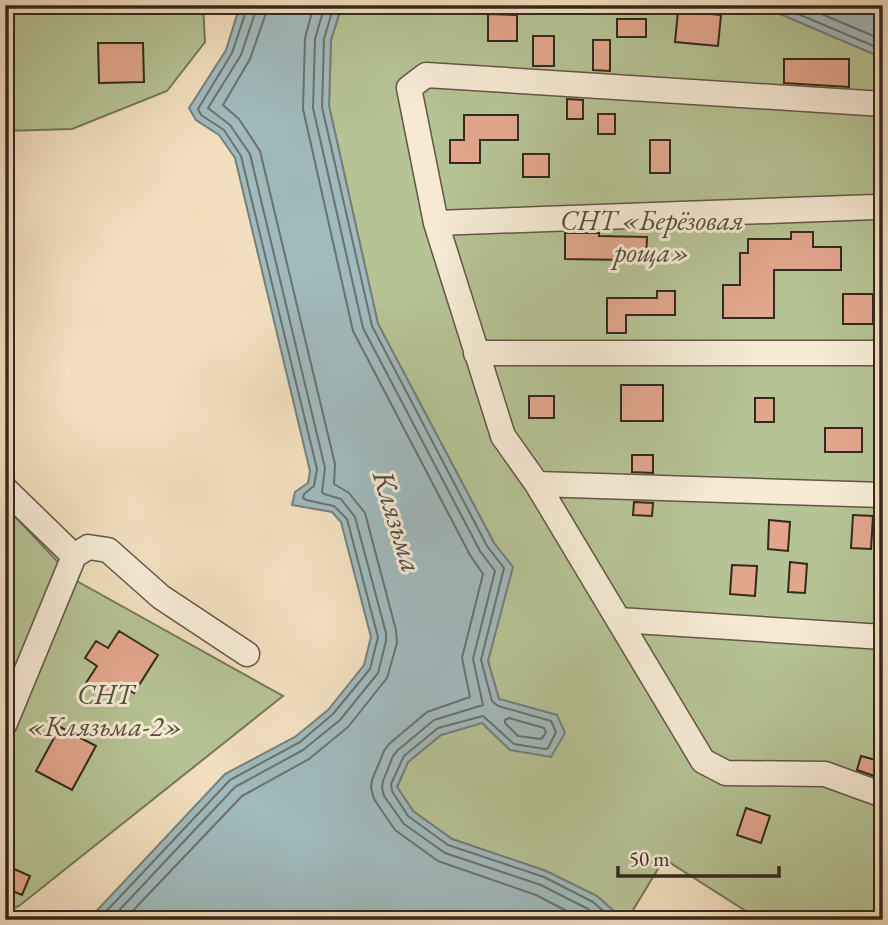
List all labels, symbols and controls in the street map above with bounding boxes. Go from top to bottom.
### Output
park label: СНТ «Берёзовая роща» [560,202,744,270]
water label: Клязьма [364,464,432,577]
park label: СНТ «Клязьма-2» [27,676,183,744]
scale bar [618,834,780,878]
text: 50 m [629,845,670,872]

